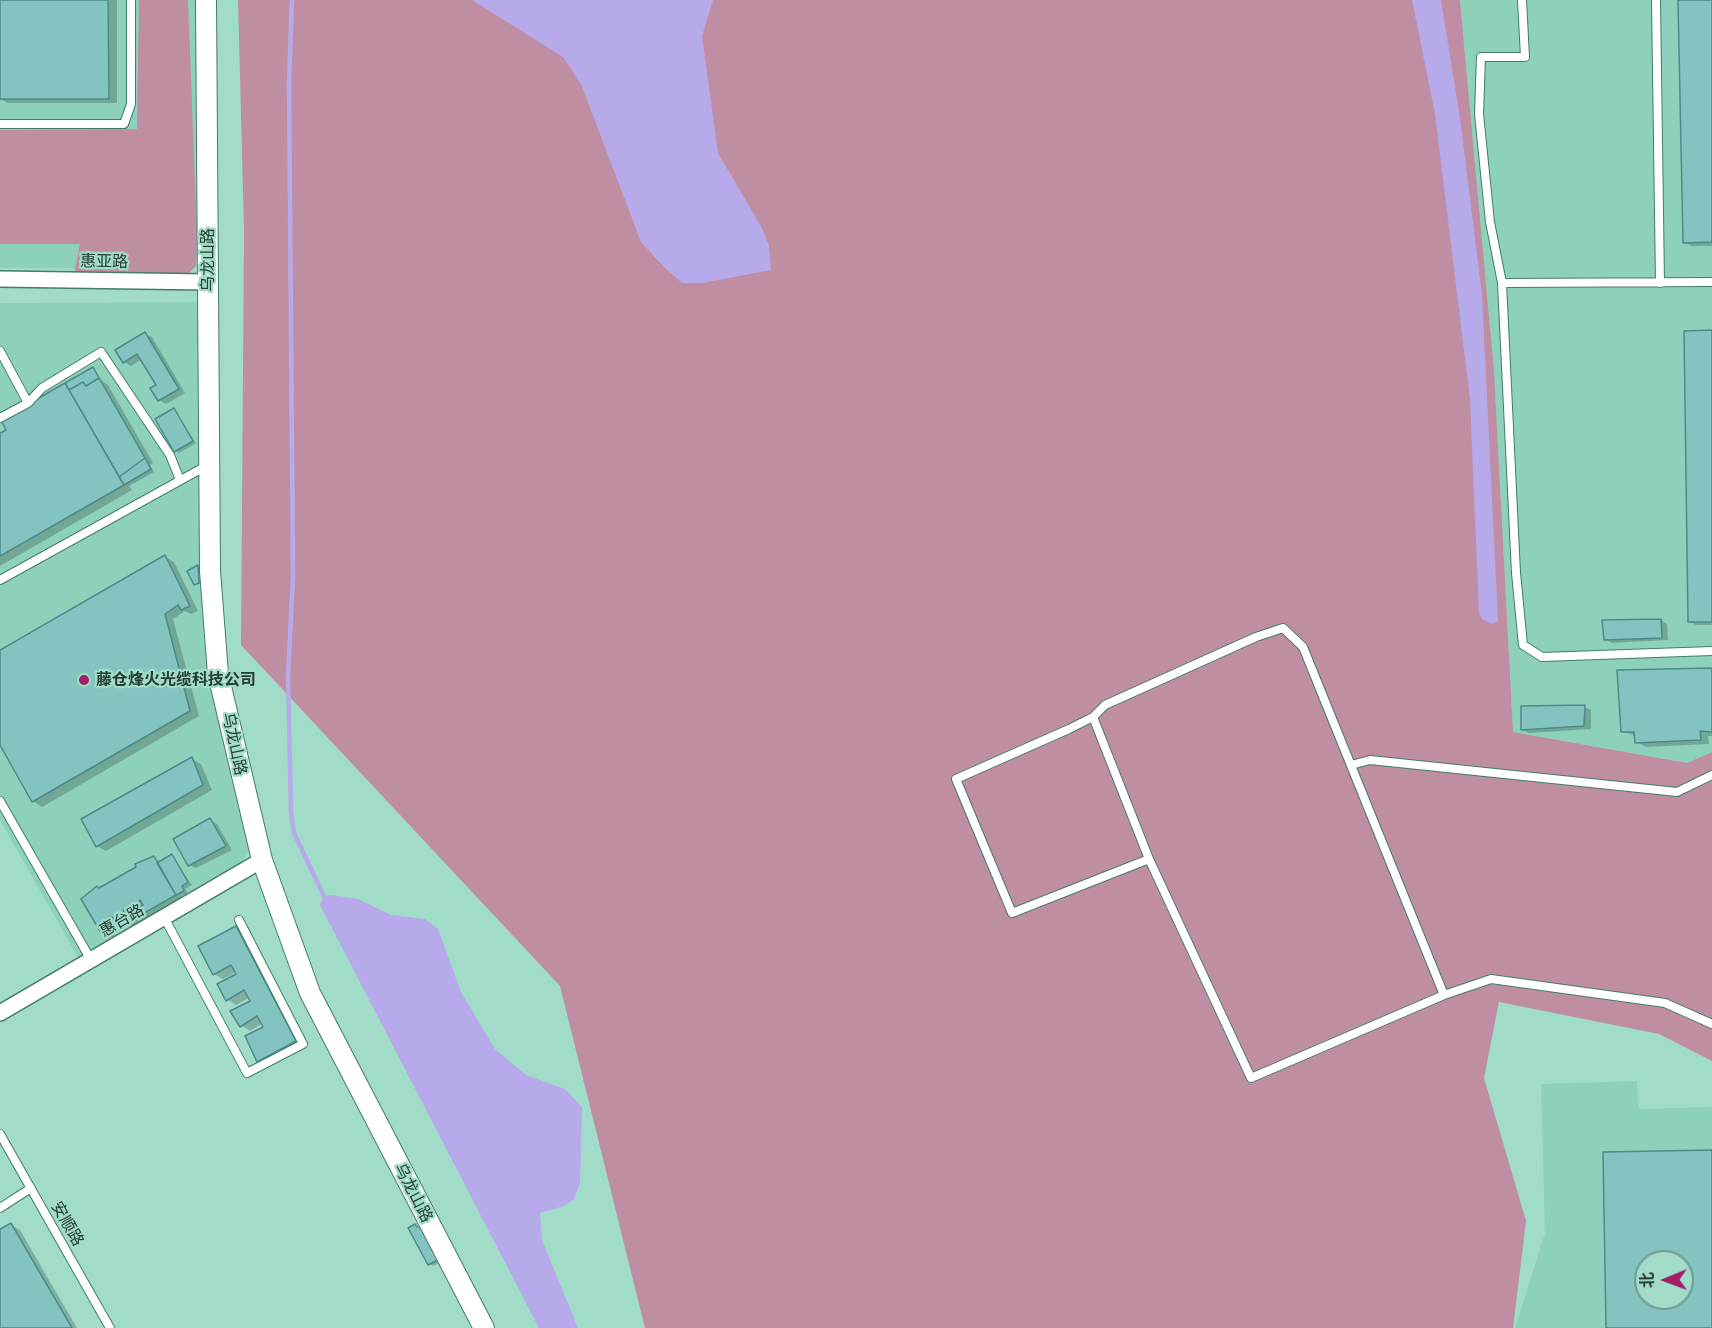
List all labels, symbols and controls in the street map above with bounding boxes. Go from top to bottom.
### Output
street label: 乌龙山路 [198,228,218,292]
street label: 惠亚路 [80,252,128,272]
place label: 藤仓烽火光缆科技公司 [96,670,256,690]
marker: 藤仓烽火光缆科技公司 [77,673,91,687]
street label: 乌龙山路 [218,711,250,777]
street label: 惠台路 [96,901,148,941]
street label: 乌龙山路 [390,1160,436,1226]
street label: 安顺路 [47,1198,87,1250]
north arrow [1634,1250,1694,1310]
text: 北 [1638,1272,1657,1288]

